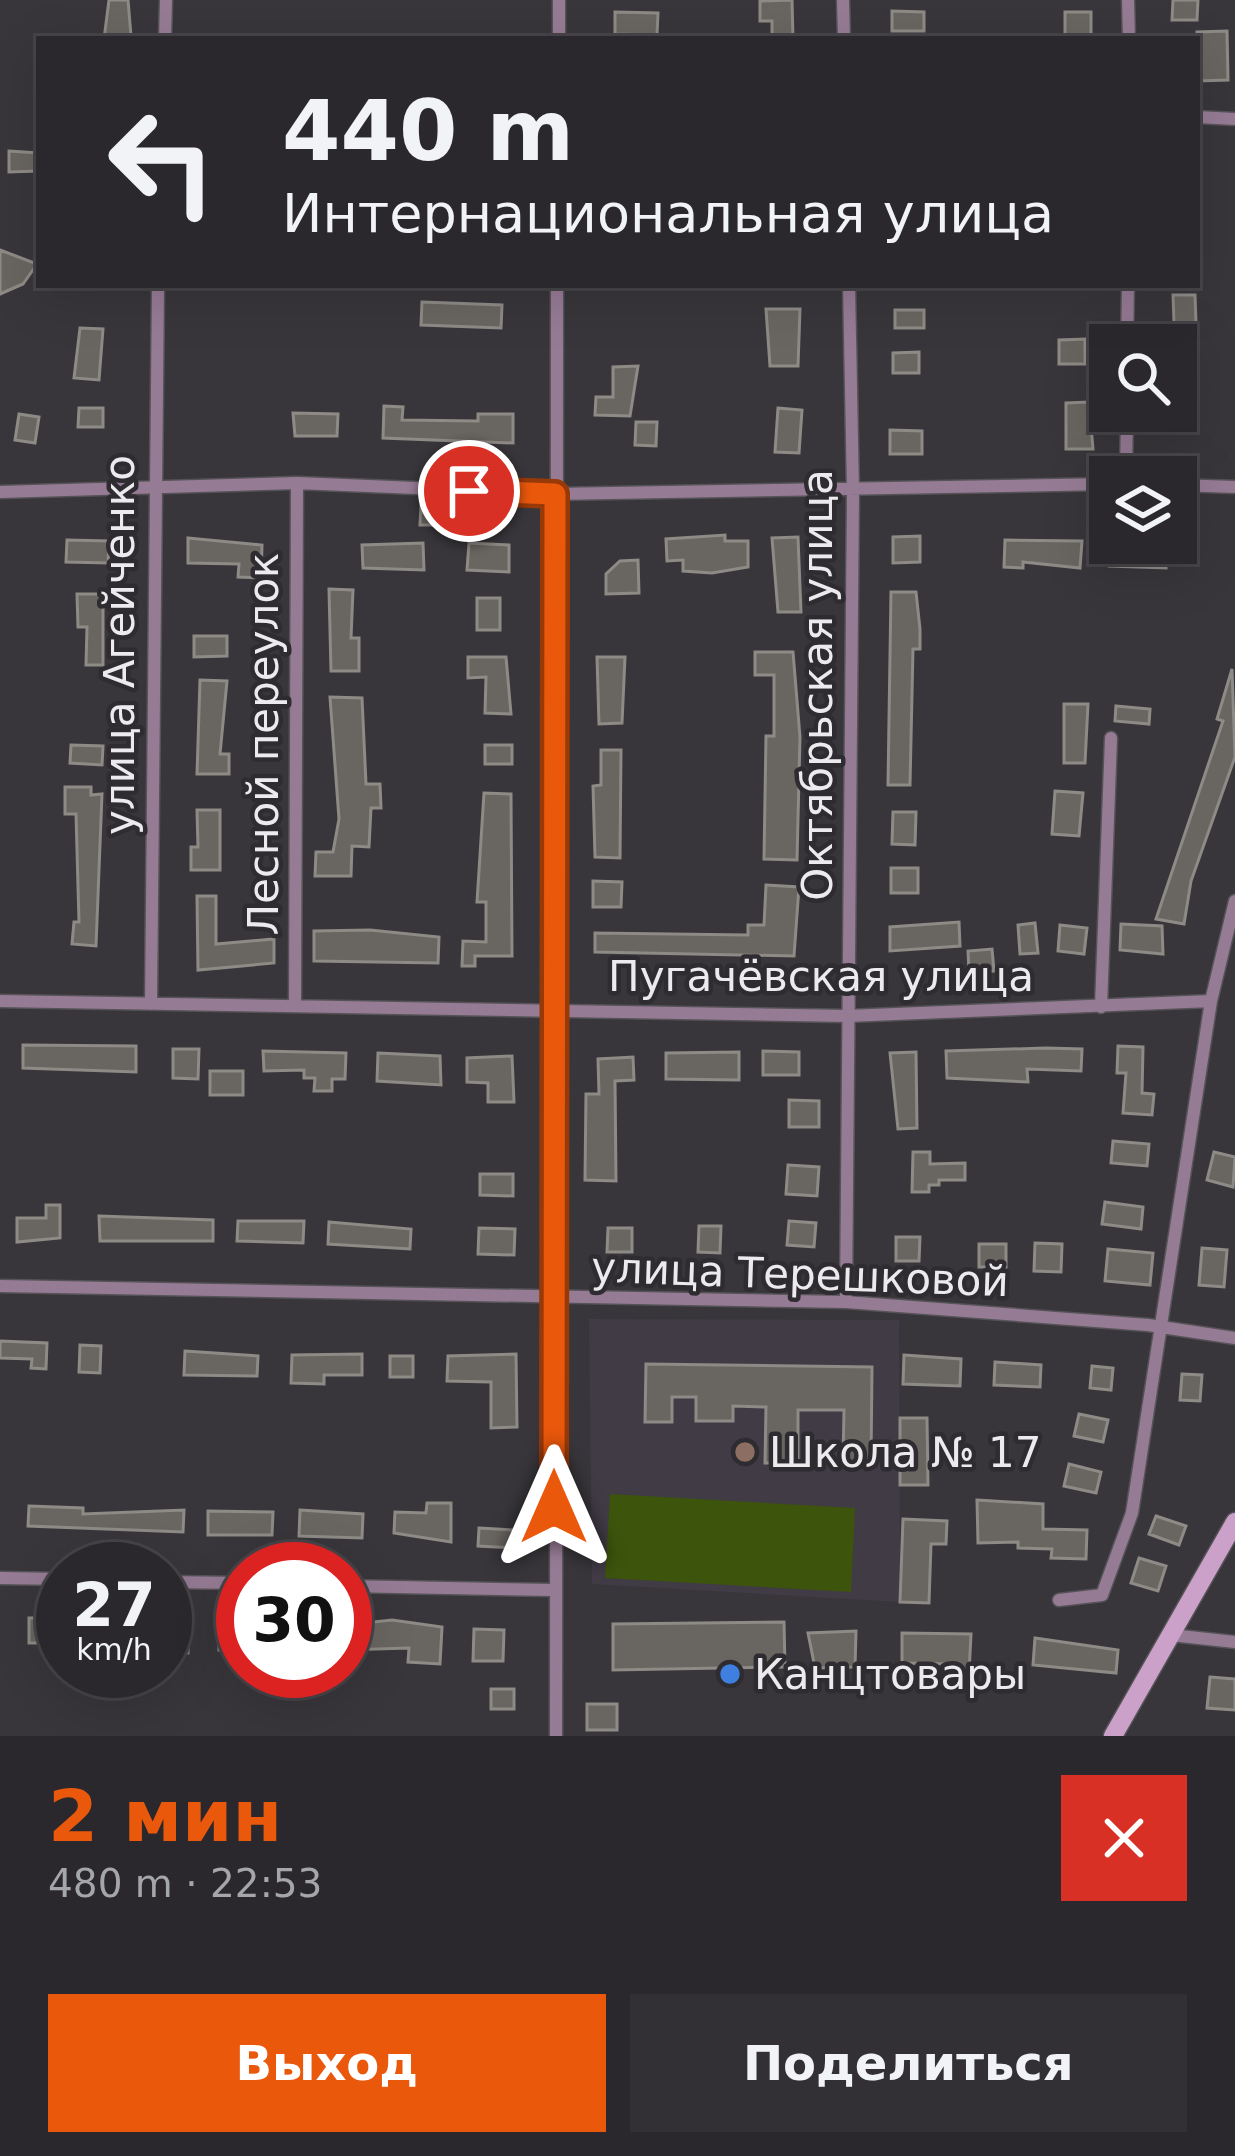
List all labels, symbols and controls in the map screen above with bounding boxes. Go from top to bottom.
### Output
text: 440 m [282,82,574,180]
icon: left [84,84,240,240]
text: Интернациональная улица [282,182,1054,245]
map controls [1089,324,1197,564]
button: search [1089,324,1197,432]
pin [418,440,520,542]
street label: улица Агейченко [95,455,144,835]
button: layers [1089,456,1197,564]
icon: arrive [436,458,502,524]
street label: Октябрьская улица [793,469,842,901]
street label: Лесной переулок [239,553,288,935]
street label: Пугачёвская улица [608,952,1034,1001]
street label: улица Терешковой [590,1243,1010,1306]
place label: Школа № 17 [769,1428,1041,1477]
marker: Школа № 17 [732,1439,758,1465]
position arrow [491,1444,617,1570]
speed limit sign: 30 [216,1542,372,1698]
text: 27 [72,1570,156,1640]
text: km/h [76,1632,152,1667]
place label: Канцтовары [754,1650,1026,1699]
marker: Канцтовары [717,1661,743,1687]
text: 2 мин [48,1774,282,1858]
button: close [1061,1775,1187,1901]
text: 480 m · 22:53 [48,1861,322,1906]
button: Выход [48,1994,606,2132]
button: Поделиться [630,1994,1187,2132]

